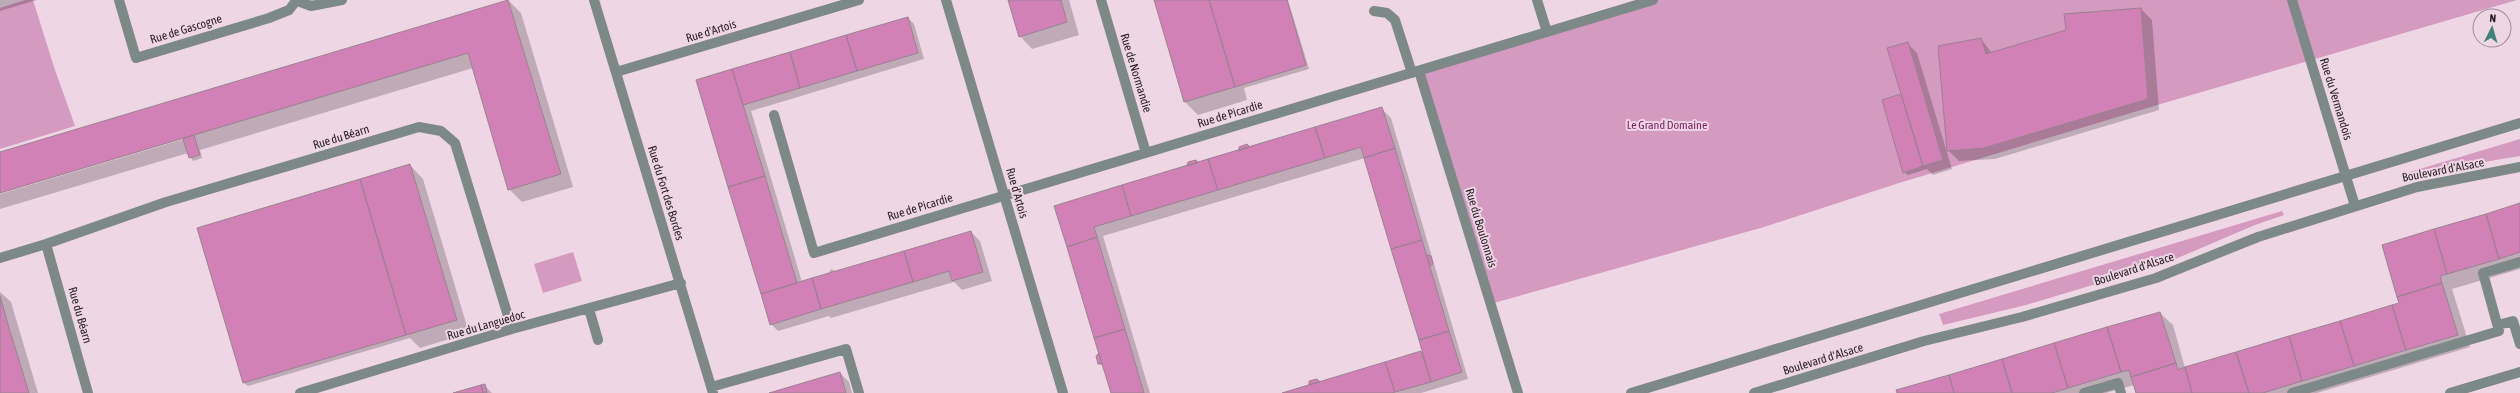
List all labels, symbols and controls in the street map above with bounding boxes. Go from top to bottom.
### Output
north arrow [2472,8,2512,48]
street label: Rue de Gascogne [148,11,224,47]
text: N [2489,12,2497,24]
street label: Rue d'Artois [684,17,738,45]
street label: Rue de Normandie [1117,32,1155,114]
street label: Rue du Vermandois [2317,56,2355,142]
street label: Rue de Picardie [1196,97,1264,131]
park label: Le Grand Domaine [1627,118,1707,132]
street label: Rue du Béarn [311,122,371,152]
street label: Rue du Fort des Bordes [645,144,687,242]
street label: Boulevard d'Alsace [2401,155,2485,185]
street label: Rue d'Artois [1003,166,1031,220]
street label: Rue du Boulonnais [1462,187,1500,269]
street label: Rue de Picardie [886,190,954,224]
street label: Boulevard d'Alsace [2092,249,2176,289]
street label: Rue du Béarn [65,285,95,345]
street label: Rue du Languedoc [446,307,527,343]
street label: Boulevard d'Alsace [1781,340,1865,378]

